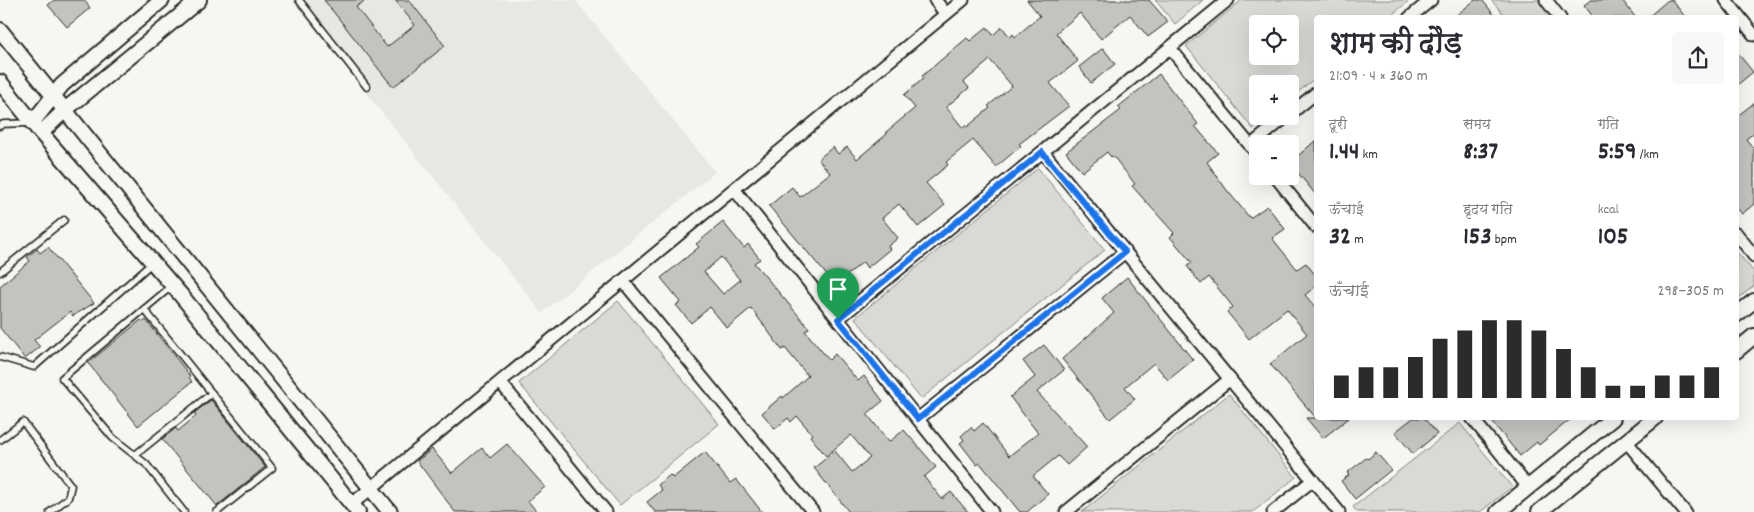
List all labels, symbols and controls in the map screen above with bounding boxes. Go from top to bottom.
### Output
map controls [1249,15,1299,185]
button: locate [1249,15,1299,65]
text: शाम की दौड़ [1329,26,1462,66]
button: share [1672,32,1724,84]
text: 21:09 · 4 × 360 m [1329,65,1428,88]
button: + [1249,75,1299,125]
text: दूरी [1329,115,1347,135]
text: समय [1463,115,1491,135]
text: गति [1598,115,1619,135]
button: − [1249,135,1299,185]
text: 1.44 [1329,135,1359,171]
text: 8:37 [1463,135,1498,171]
text: 5:59 [1598,135,1636,171]
text: km [1359,145,1378,165]
text: /km [1636,145,1659,165]
text: ऊँचाई [1329,200,1364,220]
text: हृदय गति [1463,200,1512,220]
text: kcal [1598,200,1619,220]
text: 32 [1329,220,1351,256]
text: 153 [1463,220,1491,256]
text: 105 [1598,220,1628,256]
text: m [1351,230,1364,250]
text: bpm [1491,230,1517,250]
pin [817,268,859,319]
icon: arrive [824,275,852,303]
text: ऊँचाई [1329,280,1369,303]
text: 298–305 m [1657,280,1724,303]

